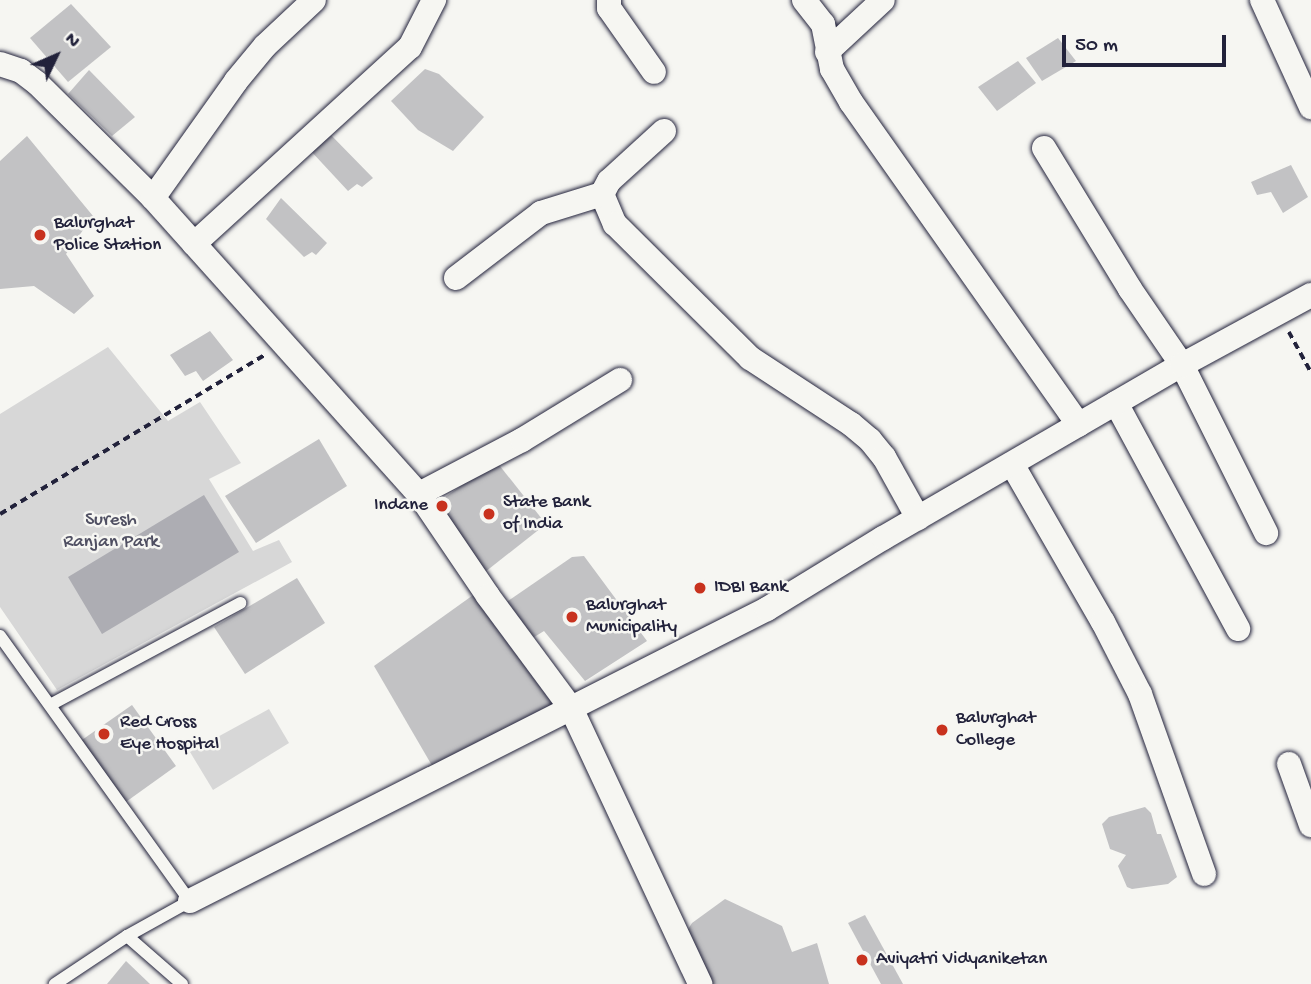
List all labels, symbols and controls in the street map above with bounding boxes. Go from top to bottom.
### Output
north arrow [21,21,91,91]
scale bar [1066,21,1230,65]
text: N [59,29,84,54]
text: 50 m [1075,34,1118,59]
place label: Balurghat Police Station [54,213,161,257]
marker: Balurghat Police Station [32,227,48,243]
place label: State Bank of India [503,492,590,536]
place label: Indane [374,495,428,517]
marker: Indane [434,498,450,514]
marker: State Bank of India [481,506,497,522]
park label: Suresh Ranjan Park [63,510,159,554]
place label: IDBI Bank [714,577,787,599]
marker: IDBI Bank [692,580,708,596]
place label: Balurghat Municipality [586,595,677,639]
marker: Balurghat Municipality [564,609,580,625]
place label: Balurghat College [956,708,1035,752]
place label: Red Cross Eye Hospital [120,712,219,756]
marker: Balurghat College [934,722,950,738]
marker: Red Cross Eye Hospital [94,724,114,744]
place label: Aviyatri Vidyaniketan [876,949,1047,971]
marker: Aviyatri Vidyaniketan [854,952,870,968]

